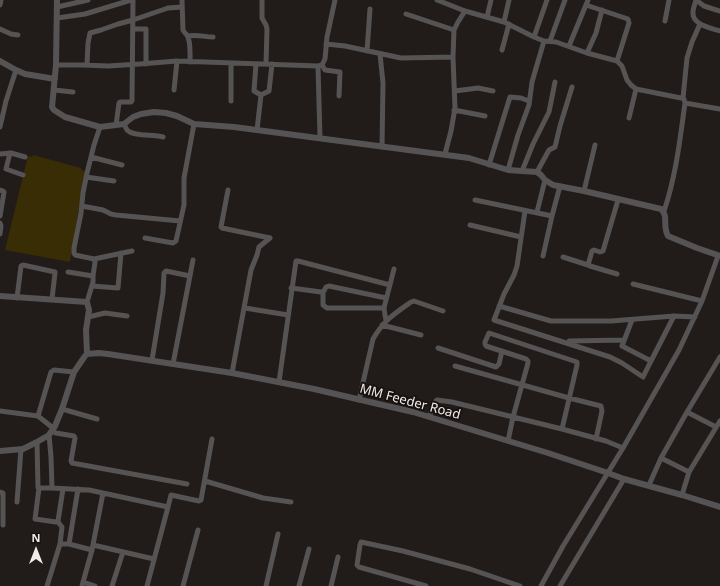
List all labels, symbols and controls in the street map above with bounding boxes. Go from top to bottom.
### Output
street label: MM Feeder Road [358,381,462,423]
north arrow [16,530,56,570]
text: N [32,530,40,545]

